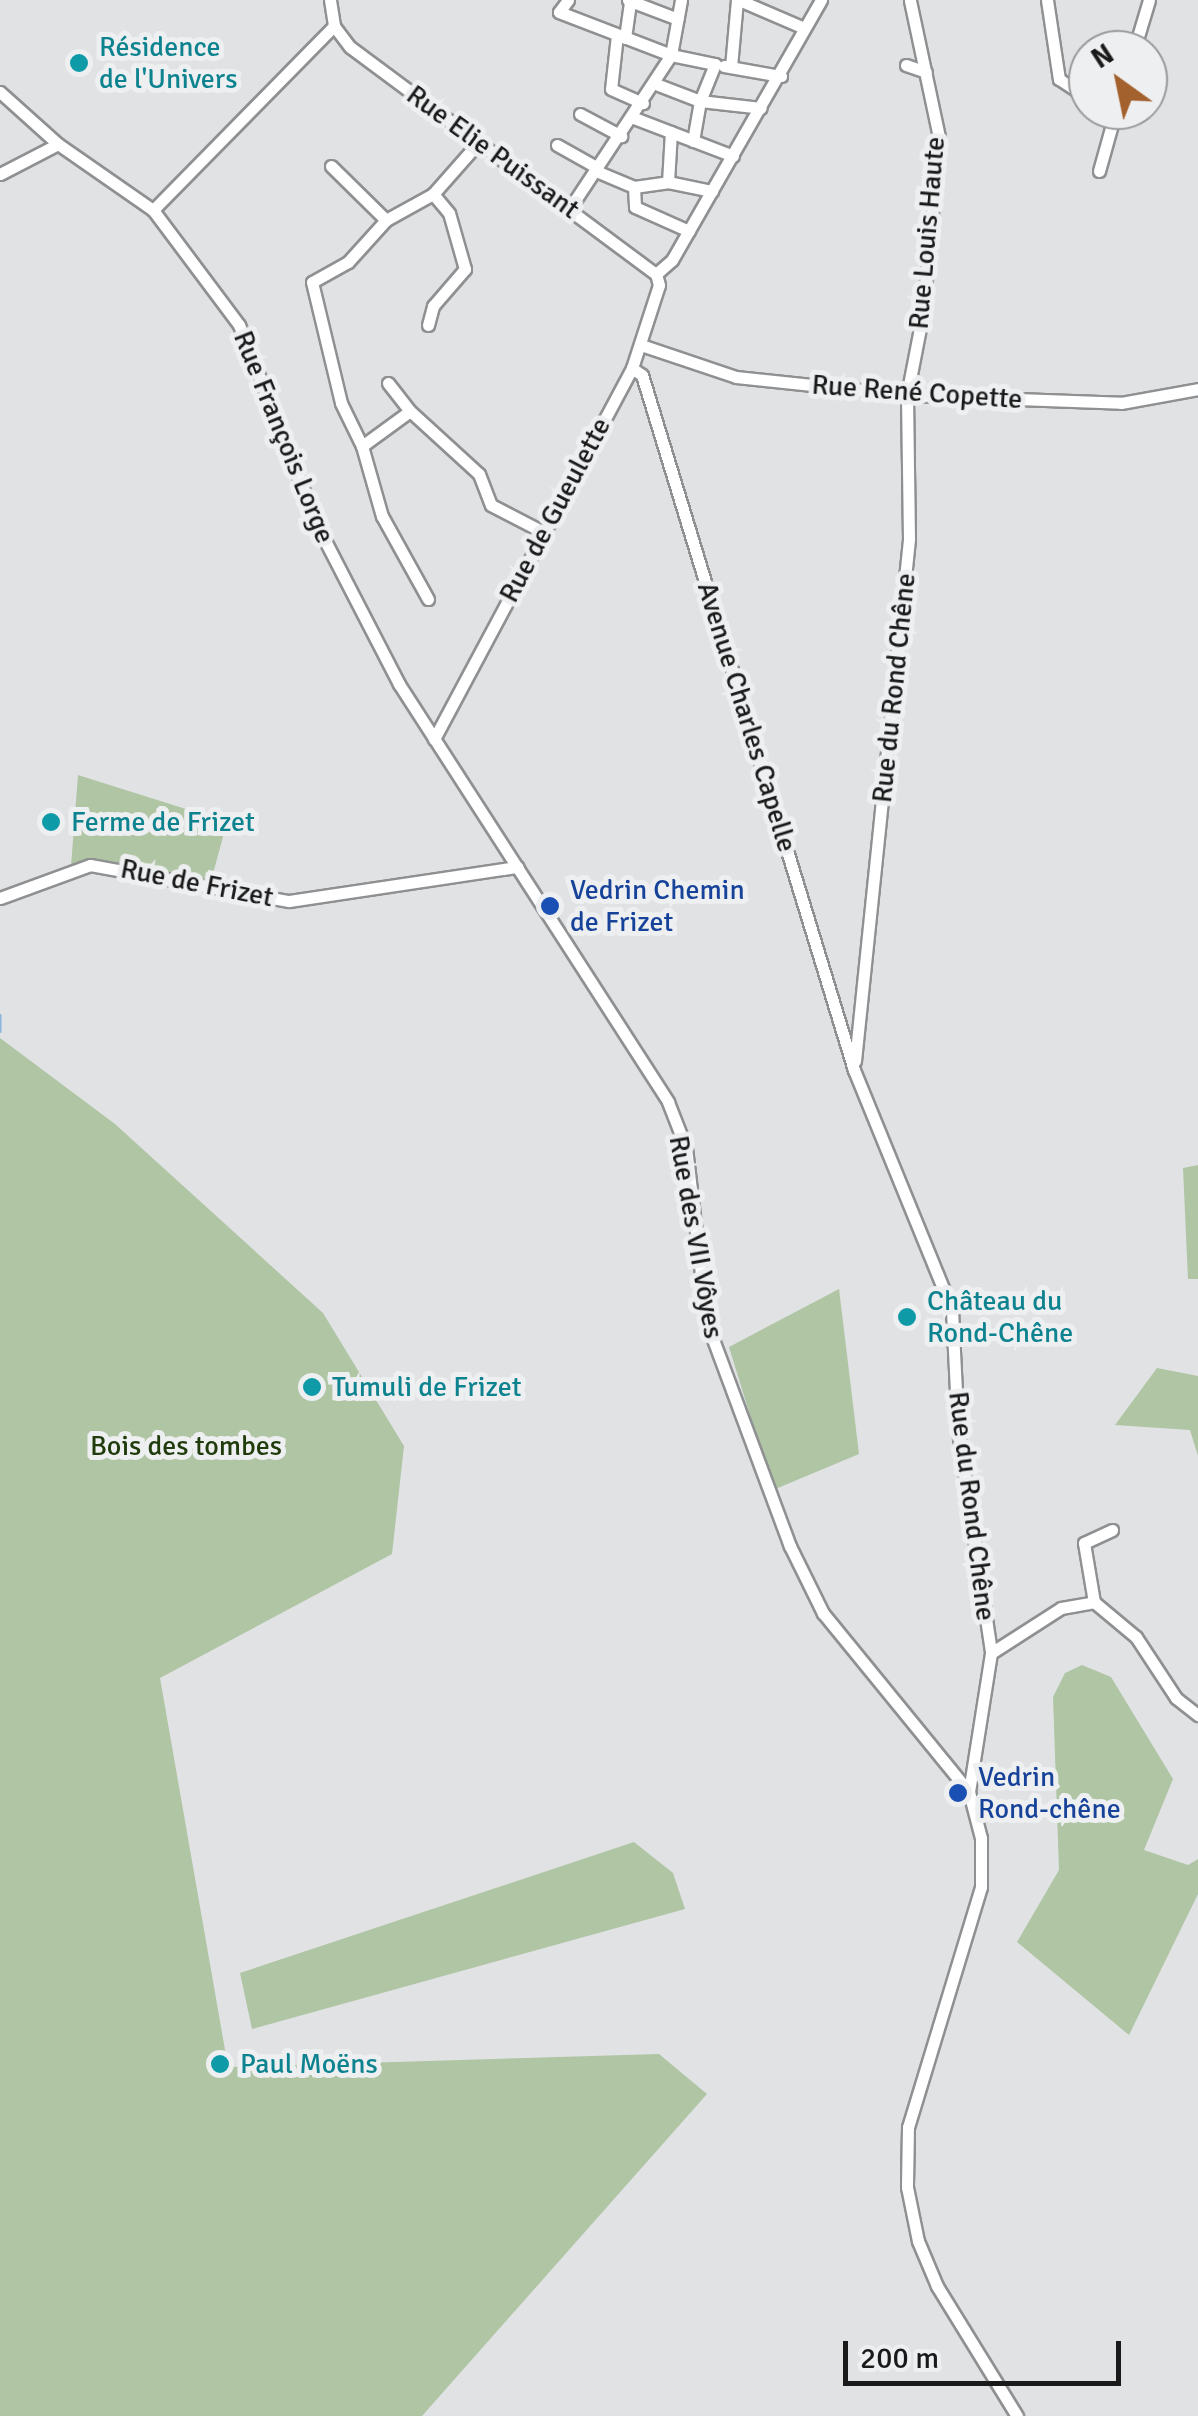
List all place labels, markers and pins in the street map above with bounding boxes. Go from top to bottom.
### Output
place label: Résidence de l'Univers [99,30,237,96]
marker: Résidence de l'Univers [68,52,90,74]
place label: Ferme de Frizet [71,805,255,839]
marker: Ferme de Frizet [40,811,62,833]
place label: Vedrin Chemin de Frizet [570,873,745,939]
marker: Vedrin Chemin de Frizet [539,895,561,917]
place label: Château du Rond-Chêne [927,1284,1073,1350]
marker: Château du Rond-Chêne [896,1306,918,1328]
place label: Tumuli de Frizet [332,1370,521,1404]
marker: Tumuli de Frizet [301,1376,323,1398]
place label: Vedrin Rond-chêne [978,1760,1121,1826]
marker: Vedrin Rond-chêne [947,1782,969,1804]
place label: Paul Moëns [240,2047,378,2081]
marker: Paul Moëns [209,2053,231,2075]

